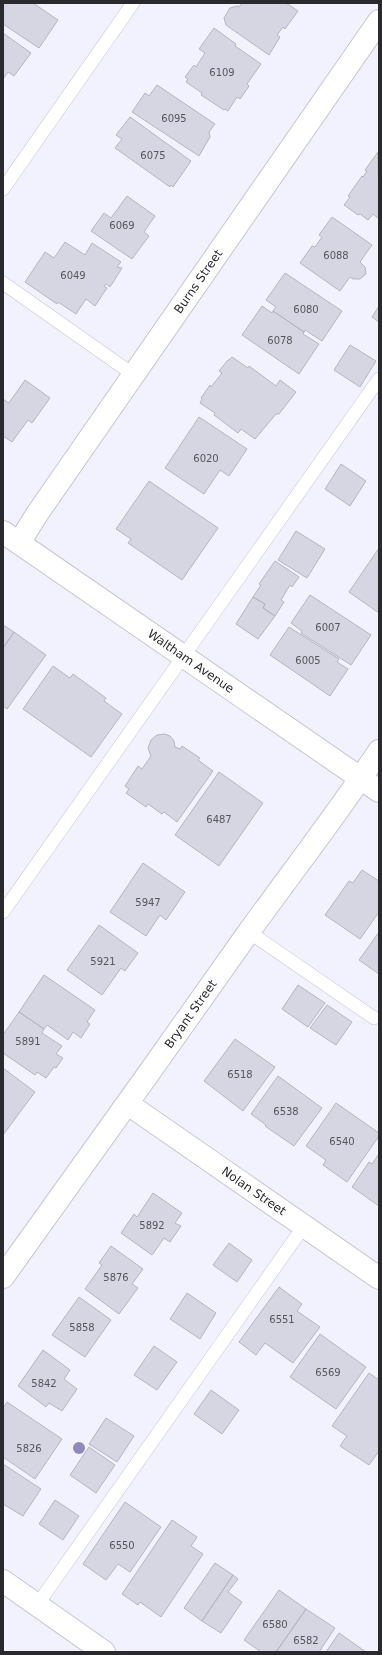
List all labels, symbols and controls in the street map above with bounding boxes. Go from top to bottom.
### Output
house number: 6109 [209,67,235,78]
house number: 6095 [161,113,187,124]
house number: 6075 [140,150,166,161]
house number: 6069 [109,220,135,231]
street label: Burns Street [171,247,225,316]
house number: 6088 [323,250,349,261]
house number: 6049 [60,270,86,281]
house number: 6080 [293,304,319,315]
house number: 6078 [267,335,293,346]
house number: 6020 [193,453,219,464]
house number: 6007 [315,622,341,633]
street label: Waltham Avenue [145,627,237,696]
house number: 6005 [295,655,321,666]
house number: 6487 [206,814,232,825]
house number: 5947 [135,897,161,908]
house number: 5921 [90,956,116,967]
street label: Bryant Street [162,977,220,1051]
house number: 5891 [15,1036,41,1047]
house number: 6518 [227,1069,253,1080]
house number: 6538 [273,1106,299,1117]
house number: 6540 [329,1136,355,1147]
street label: Nolan Street [219,1164,289,1218]
house number: 5892 [139,1220,165,1231]
house number: 5876 [103,1272,129,1283]
house number: 6551 [269,1314,295,1325]
house number: 5858 [69,1322,95,1333]
house number: 6569 [315,1367,341,1378]
house number: 5842 [31,1378,57,1389]
house number: 5826 [16,1443,42,1454]
house number: 6550 [109,1540,135,1551]
house number: 6580 [262,1619,288,1630]
house number: 6582 [293,1635,319,1646]

